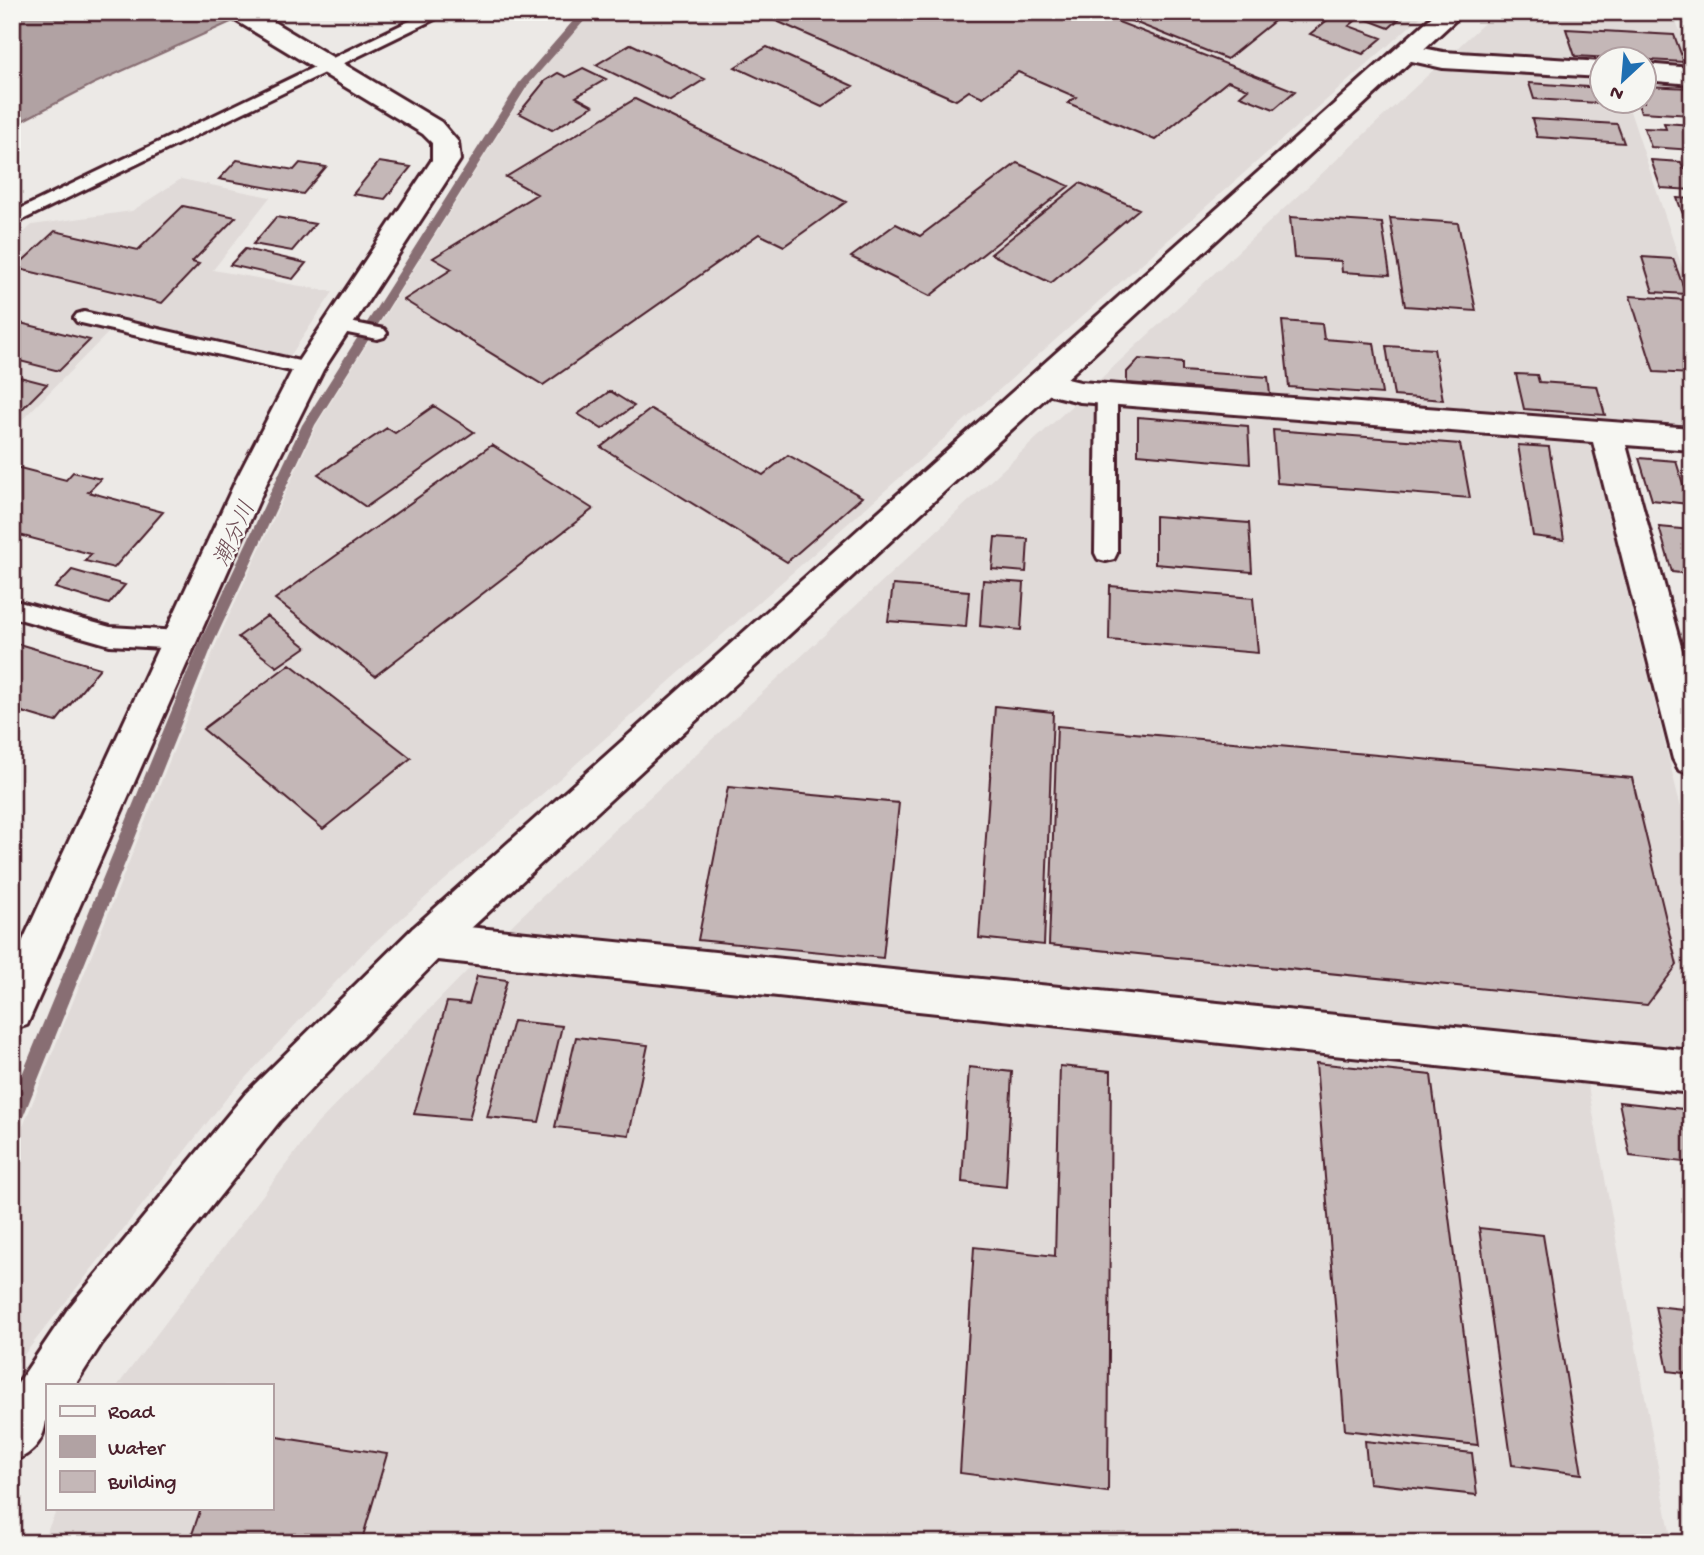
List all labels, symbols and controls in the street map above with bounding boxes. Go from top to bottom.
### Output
north arrow [1588,46,1658,116]
text: N [1606,79,1628,105]
water label: 潮分川 [209,498,263,571]
legend [46,1384,273,1510]
text: Road [108,1402,156,1427]
text: Water [108,1438,166,1463]
text: Building [107,1472,177,1497]

